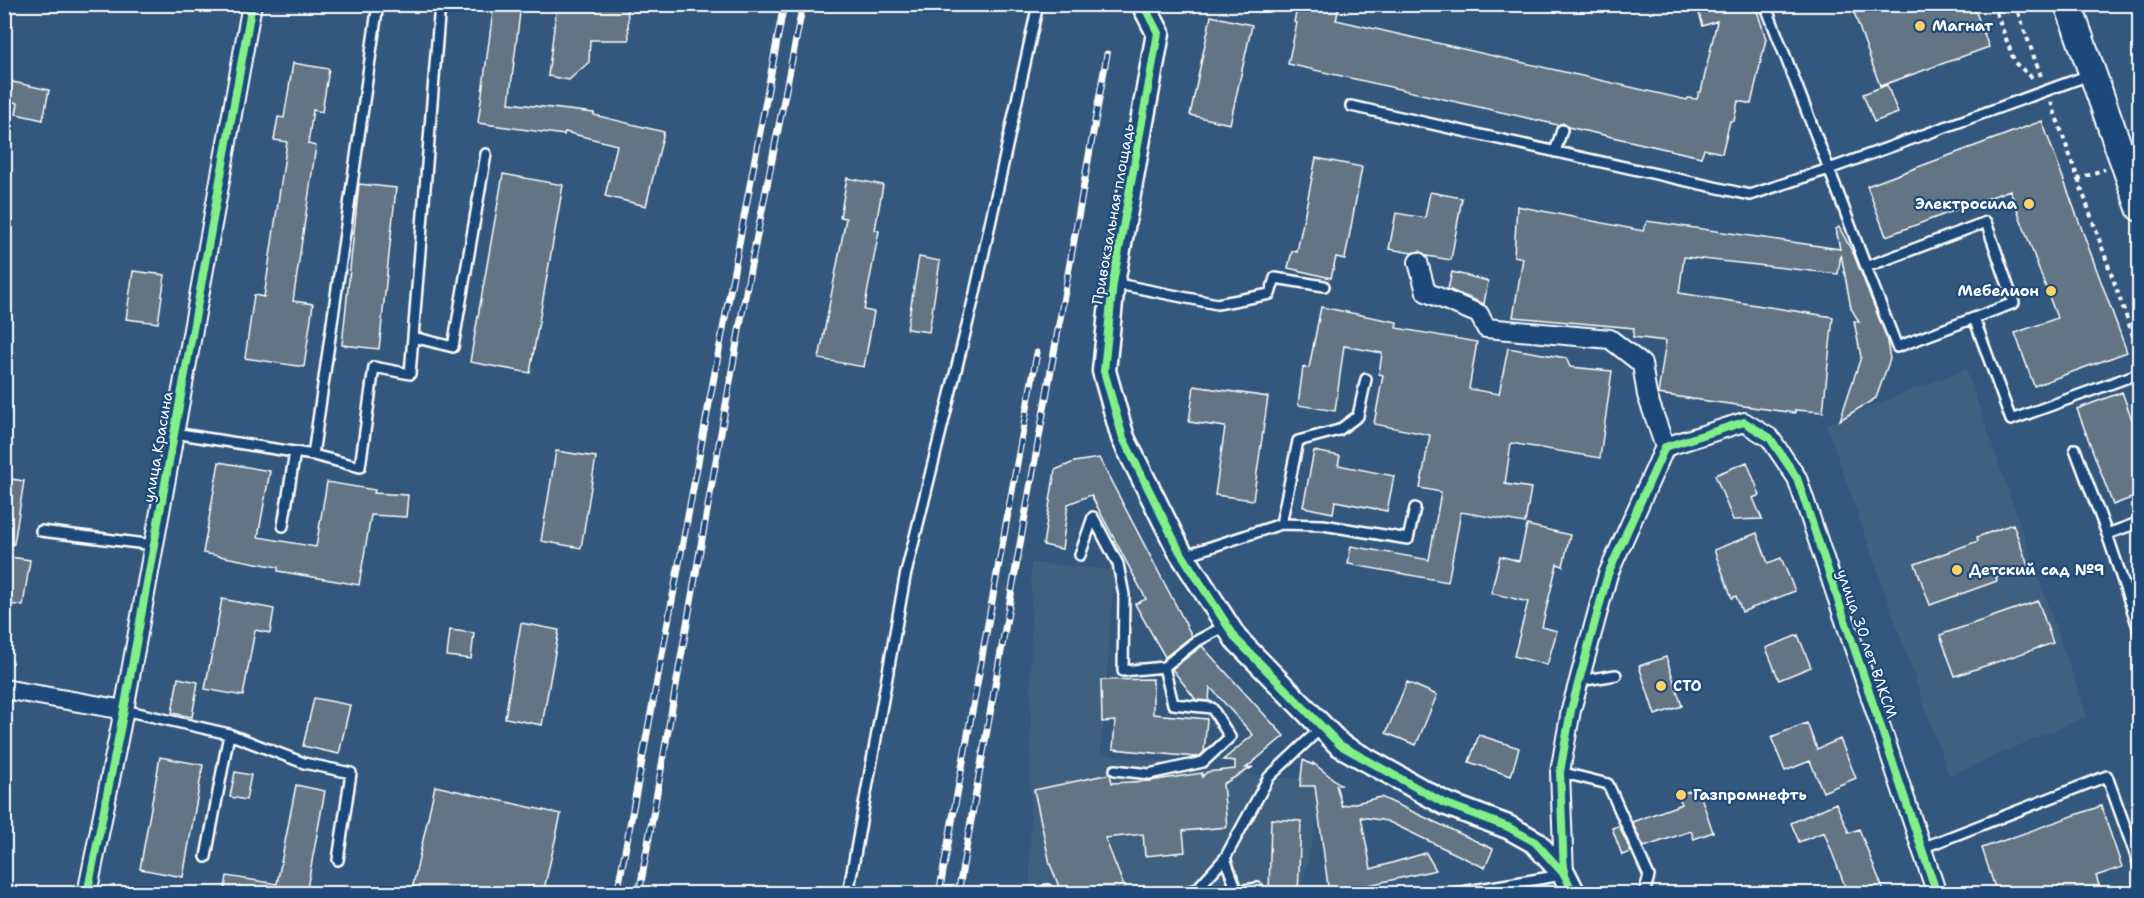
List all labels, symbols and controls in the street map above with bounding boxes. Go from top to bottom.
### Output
place label: Магнат [1932,16,1993,36]
marker: Магнат [1913,19,1927,33]
street label: Привокзальная площадь [1087,122,1139,306]
place label: Электросила [1915,194,2018,214]
marker: Электросила [2022,197,2036,211]
place label: Мебелион [1958,281,2039,301]
marker: Мебелион [2044,284,2058,298]
street label: улица Красина [138,389,178,504]
place label: Детский сад №9 [1969,560,2104,580]
marker: Детский сад №9 [1950,563,1964,577]
street label: улица 30 лет ВЛКСМ [1832,567,1902,722]
place label: СТО [1673,676,1701,696]
marker: СТО [1654,679,1668,693]
place label: Газпромнефть [1693,785,1807,805]
marker: Газпромнефть [1674,788,1688,802]

